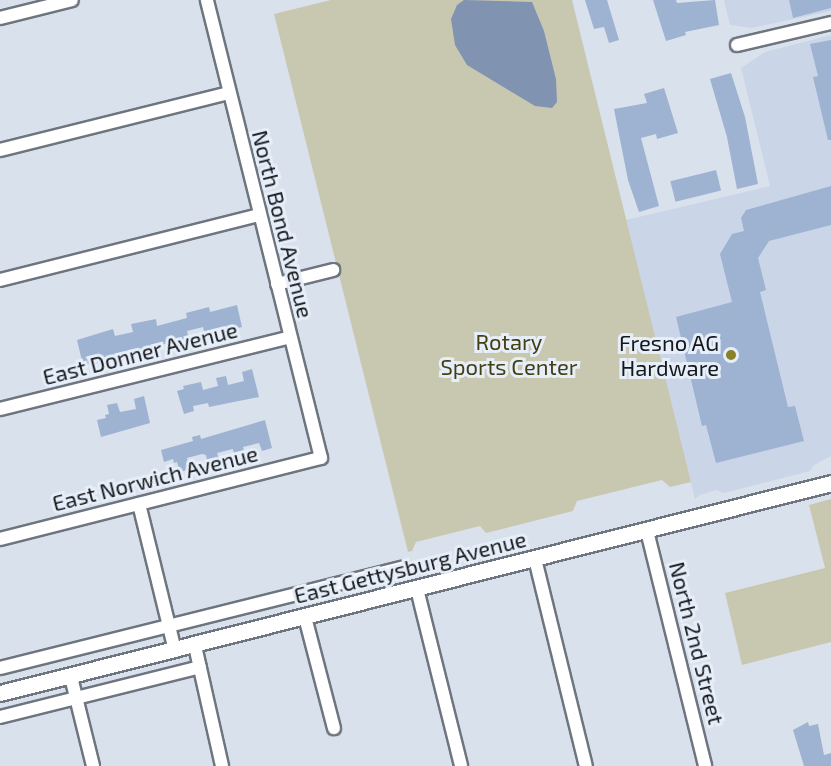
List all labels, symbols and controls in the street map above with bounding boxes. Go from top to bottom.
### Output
street label: North Bond Avenue [247,127,319,321]
street label: East Donner Avenue [39,316,241,390]
park label: Rotary Sports Center [440,328,578,380]
place label: Fresno AG Hardware [618,329,719,380]
marker: Fresno AG Hardware [724,348,738,362]
street label: East Norwich Avenue [49,440,261,516]
street label: East Gettysburg Avenue [291,525,529,609]
street label: North 2nd Street [664,559,730,727]

